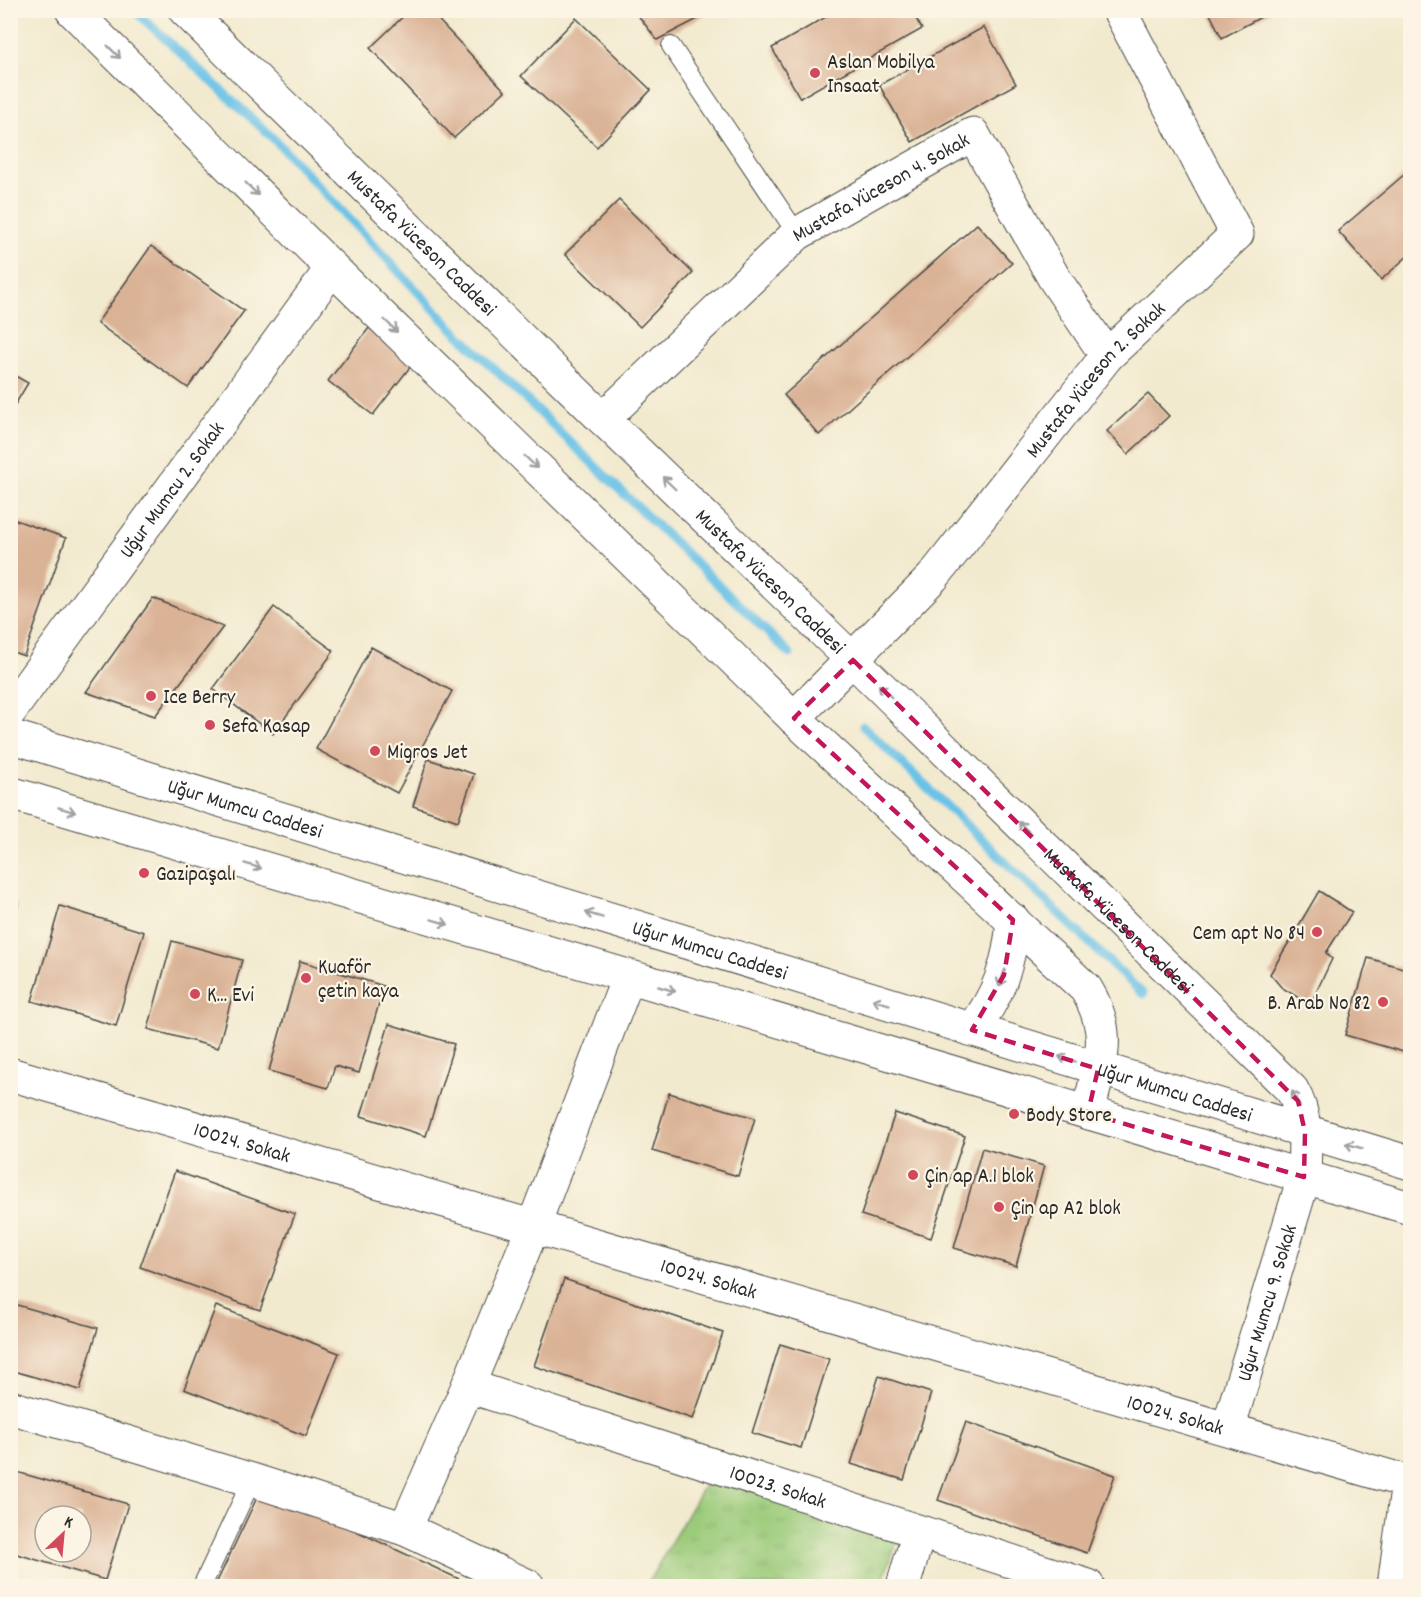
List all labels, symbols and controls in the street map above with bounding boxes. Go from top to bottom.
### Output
one-way arrow [106,44,121,59]
place label: Aslan Mobilya Insaat [827,49,936,103]
marker: Aslan Mobilya Insaat [808,66,822,80]
street label: Mustafa Yüceson 4. Sokak [788,127,976,252]
street label: Mustafa Yüceson Caddesi [339,164,502,325]
one-way arrow [245,182,260,196]
street label: Mustafa Yüceson 2. Sokak [1020,296,1174,466]
one-way arrow [384,318,399,333]
street label: Uğur Mumcu 2. Sokak [114,417,233,566]
one-way arrow [524,454,539,469]
one-way arrow [662,476,677,490]
street label: Mustafa Yüceson Caddesi [687,503,851,663]
place label: Ice Berry [163,684,236,714]
one-way arrow [878,684,893,699]
marker: Ice Berry [144,689,158,703]
place label: Sefa Kasap [222,713,310,743]
marker: Sefa Kasap [203,718,217,732]
place label: Migros Jet [387,739,468,769]
marker: Migros Jet [368,744,382,758]
street label: Uğur Mumcu Caddesi [163,773,326,849]
one-way arrow [57,805,76,816]
one-way arrow [1017,820,1032,835]
street label: Mustafa Yüceson Caddesi [1035,842,1198,1003]
place label: Gazipaşalı [156,861,236,891]
one-way arrow [243,861,262,872]
marker: Gazipaşalı [137,866,151,880]
one-way arrow [585,908,604,919]
street label: Uğur Mumcu Caddesi [628,915,791,990]
one-way arrow [430,917,449,928]
place label: Cem apt No 84 [1192,920,1305,950]
marker: Cem apt No 84 [1310,925,1324,939]
place label: Kuaför çetin kaya [318,954,400,1008]
one-way arrow [996,968,1007,987]
marker: Kuaför çetin kaya [299,971,313,985]
place label: K... Evi [207,982,254,1012]
one-way arrow [658,984,677,995]
marker: K... Evi [188,987,202,1001]
place label: B. Arab No 82 [1268,990,1371,1020]
marker: B. Arab No 82 [1376,995,1390,1009]
one-way arrow [872,996,891,1007]
one-way arrow [1058,1053,1077,1064]
street label: Uğur Mumcu Caddesi [1093,1056,1256,1132]
one-way arrow [1289,1090,1301,1108]
place label: Body Store [1026,1102,1112,1132]
marker: Body Store [1007,1107,1021,1121]
street label: 10024. Sokak [190,1116,293,1173]
one-way arrow [1345,1140,1364,1151]
place label: Çin ap A.1 blok [925,1163,1034,1193]
marker: Çin ap A.1 blok [906,1168,920,1182]
place label: Çin ap A2 blok [1011,1195,1121,1225]
marker: Çin ap A2 blok [992,1200,1006,1214]
street label: Uğur Mumcu 9. Sokak [1231,1221,1307,1386]
street label: 10024. Sokak [656,1253,760,1309]
street label: 10024. Sokak [1123,1389,1226,1445]
street label: 10023. Sokak [725,1459,830,1519]
north arrow [33,1504,93,1564]
text: K [60,1511,77,1535]

